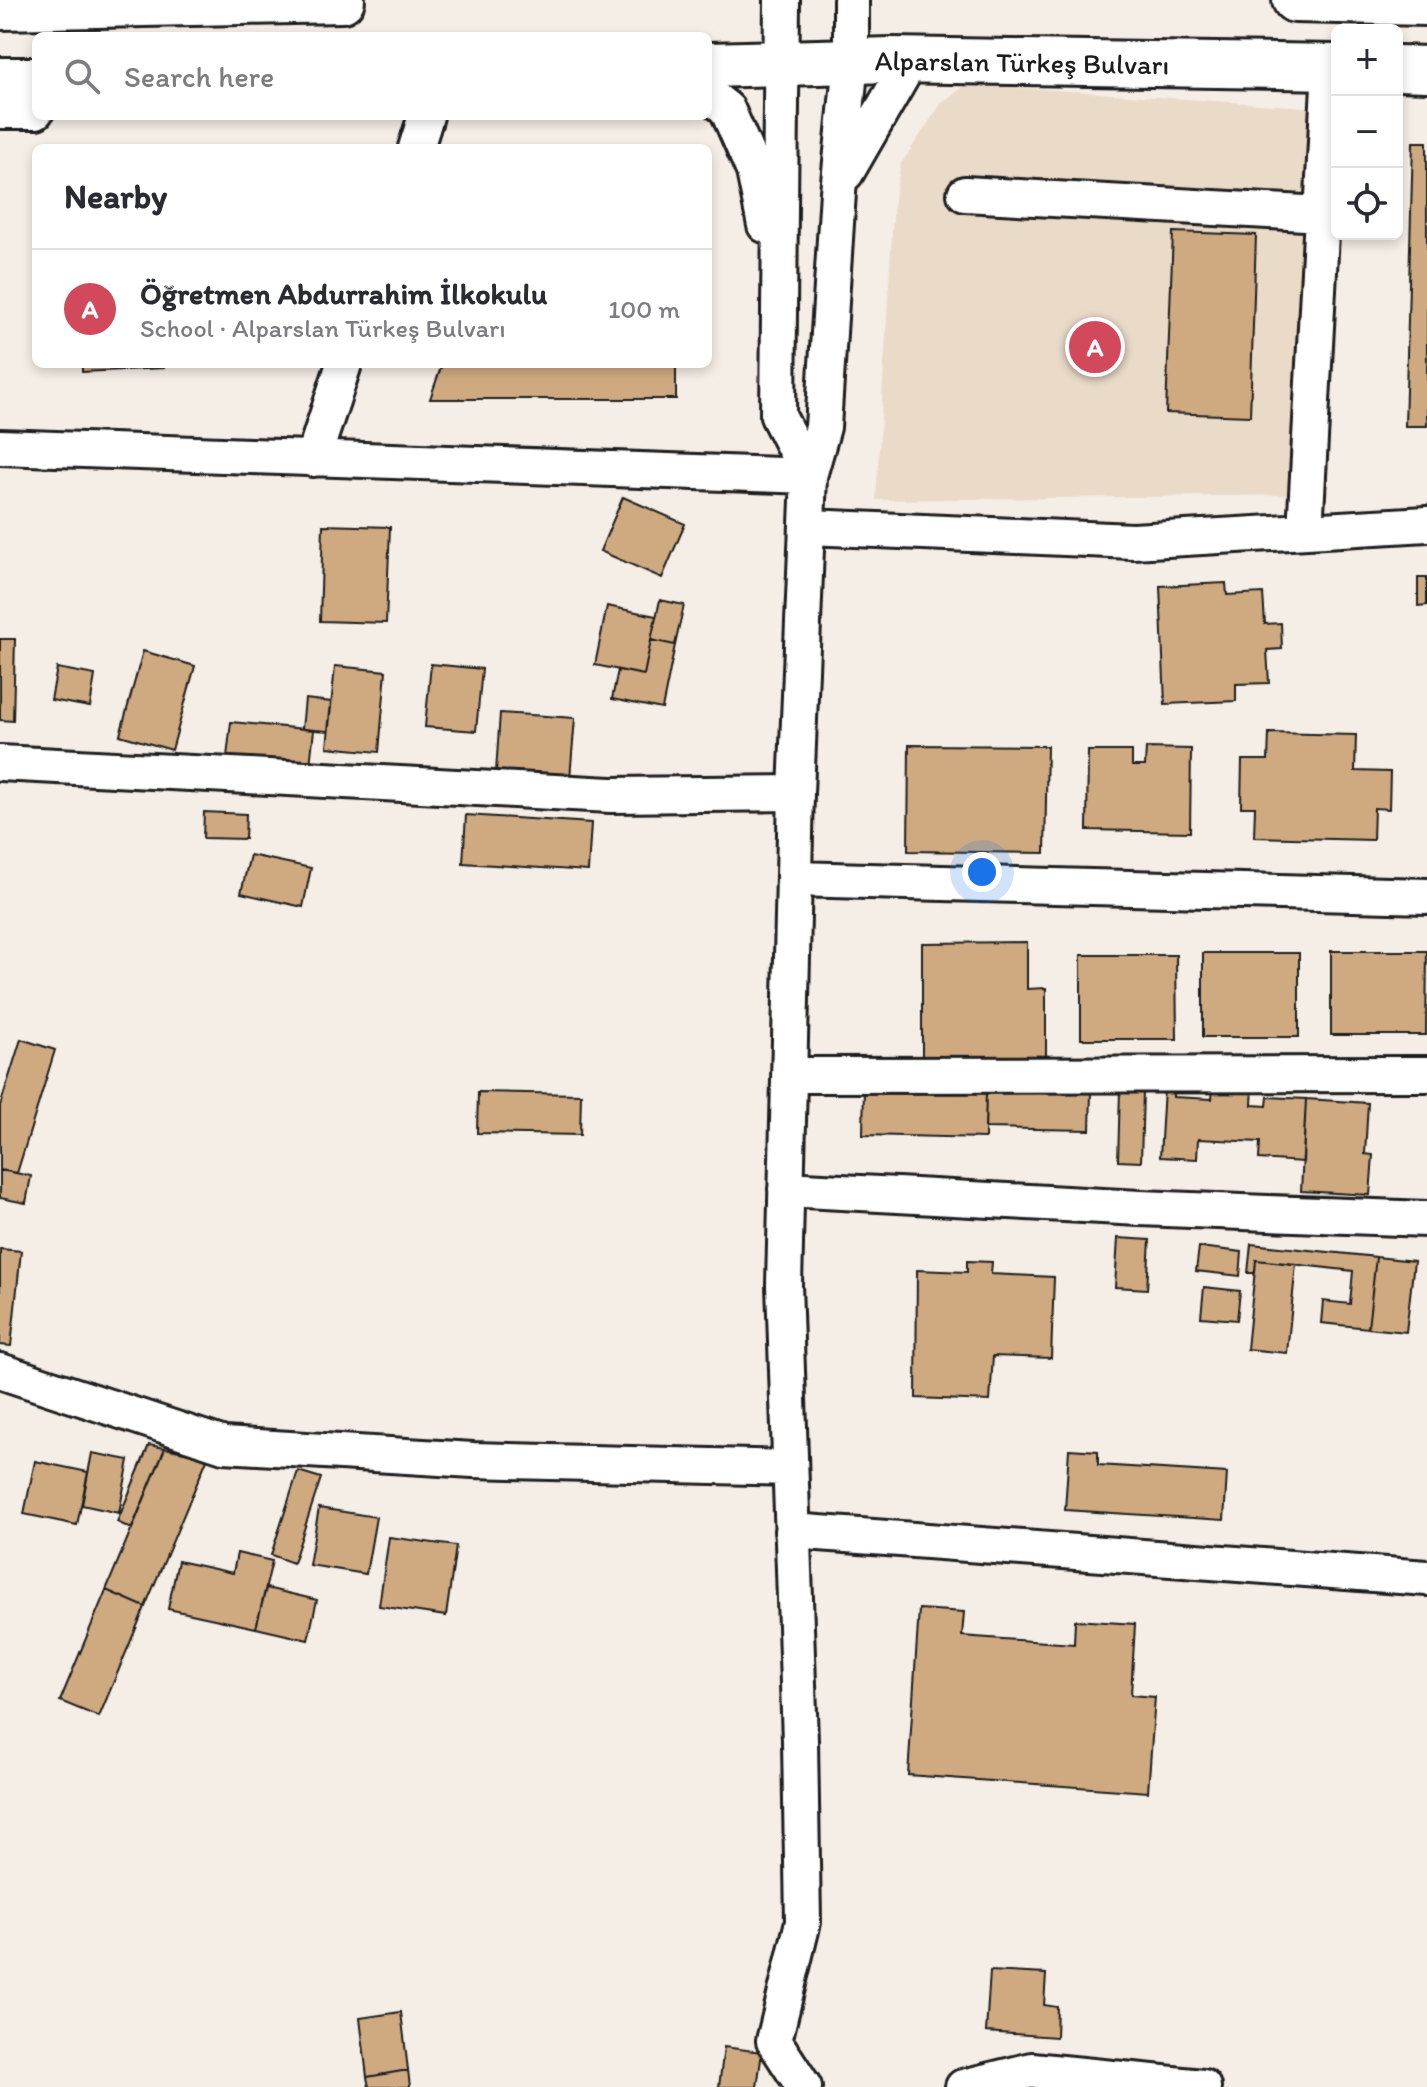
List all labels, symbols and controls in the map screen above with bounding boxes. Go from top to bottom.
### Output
map controls [1331,24,1403,240]
button: + [1331,24,1403,96]
search box [32,32,712,120]
street label: Alparslan Türkeş Bulvarı [874,43,1170,81]
icon: search [60,54,104,98]
text: Search here [124,58,274,95]
button: − [1331,96,1403,168]
button: locate [1331,168,1403,240]
text: Nearby [64,176,167,217]
text: Öğretmen Abdurrahim İlkokulu [140,275,547,312]
text: A [82,293,98,325]
text: 100 m [608,293,680,325]
text: School · Alparslan Türkeş Bulvarı [140,312,506,344]
pin: A [1069,317,1121,377]
your location [962,852,1002,892]

